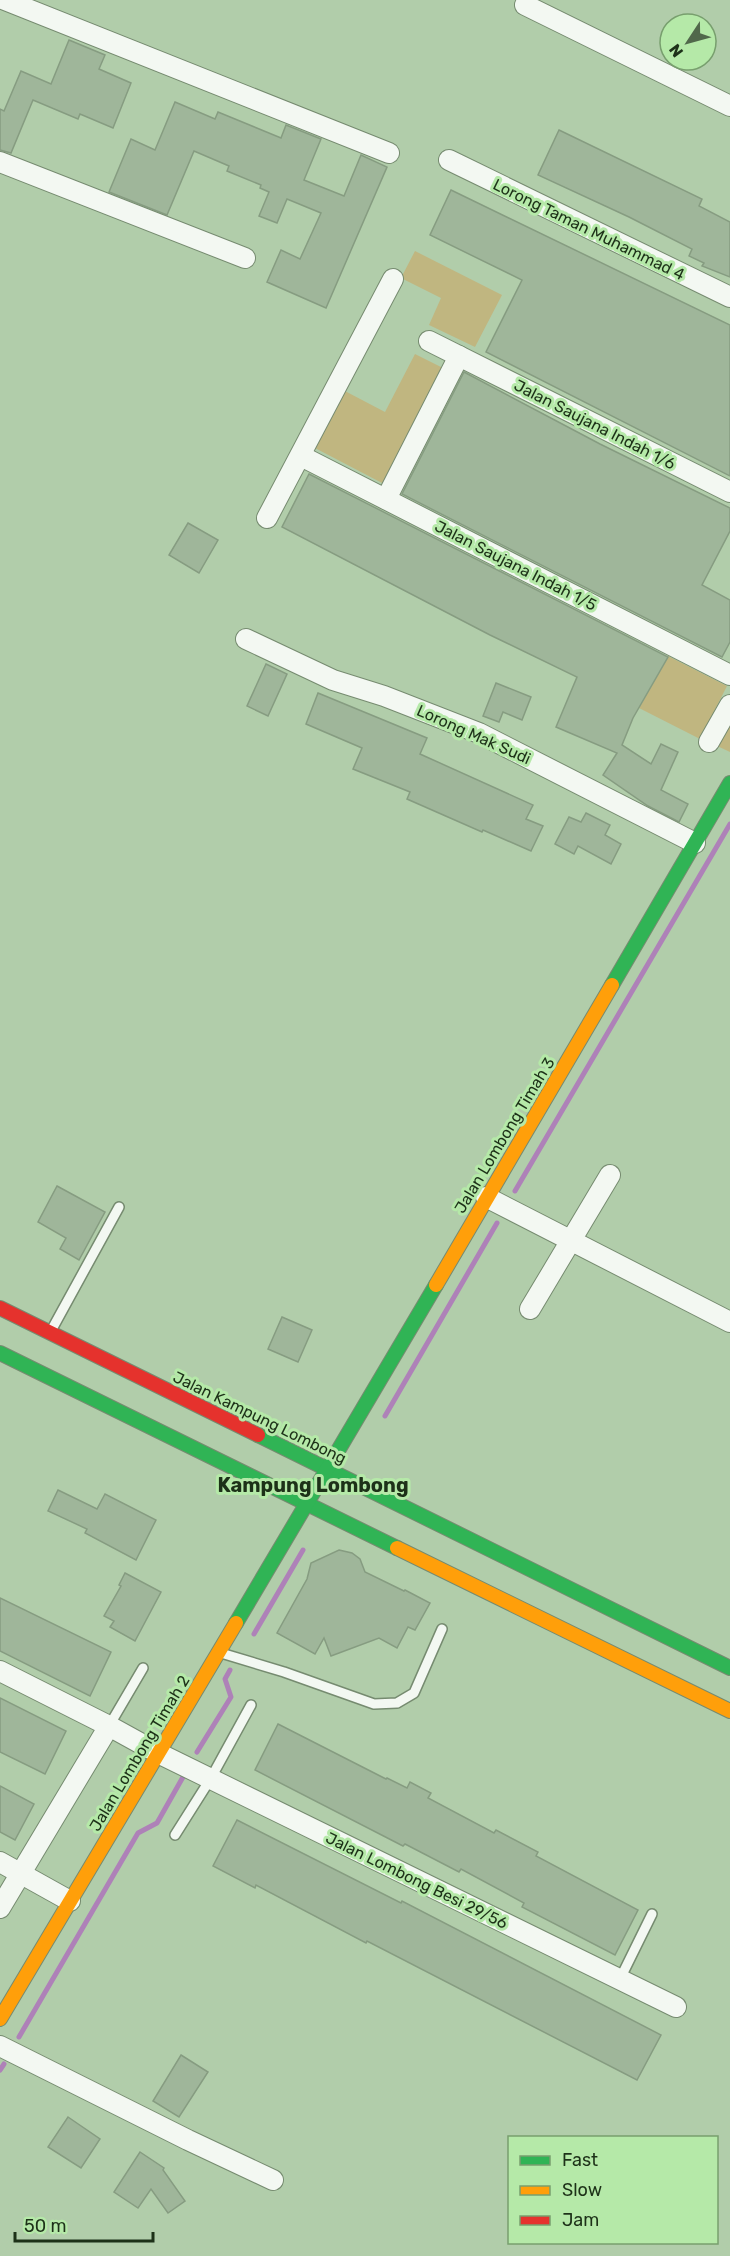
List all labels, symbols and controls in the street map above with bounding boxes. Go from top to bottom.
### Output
north arrow [658,12,718,72]
text: N [665,40,687,61]
street label: Lorong Taman Muhammad 4 [490,175,688,284]
street label: Jalan Saujana Indah 1/6 [511,375,679,474]
street label: Jalan Saujana Indah 1/5 [432,516,600,615]
street label: Lorong Mak Sudi [414,701,534,768]
street label: Jalan Lombong Timah 3 [450,1054,559,1217]
street label: Jalan Kampung Lombong [170,1367,349,1468]
district label: Kampung Lombong [217,1473,409,1497]
street label: Jalan Lombong Timah 2 [85,1672,193,1835]
street label: Jalan Lombong Besi 29/56 [323,1828,511,1933]
legend [508,2136,718,2244]
text: Fast [562,2149,598,2171]
text: Slow [562,2179,602,2201]
scale bar [15,2205,153,2243]
text: Jam [562,2209,599,2231]
text: 50 m [24,2215,67,2237]

